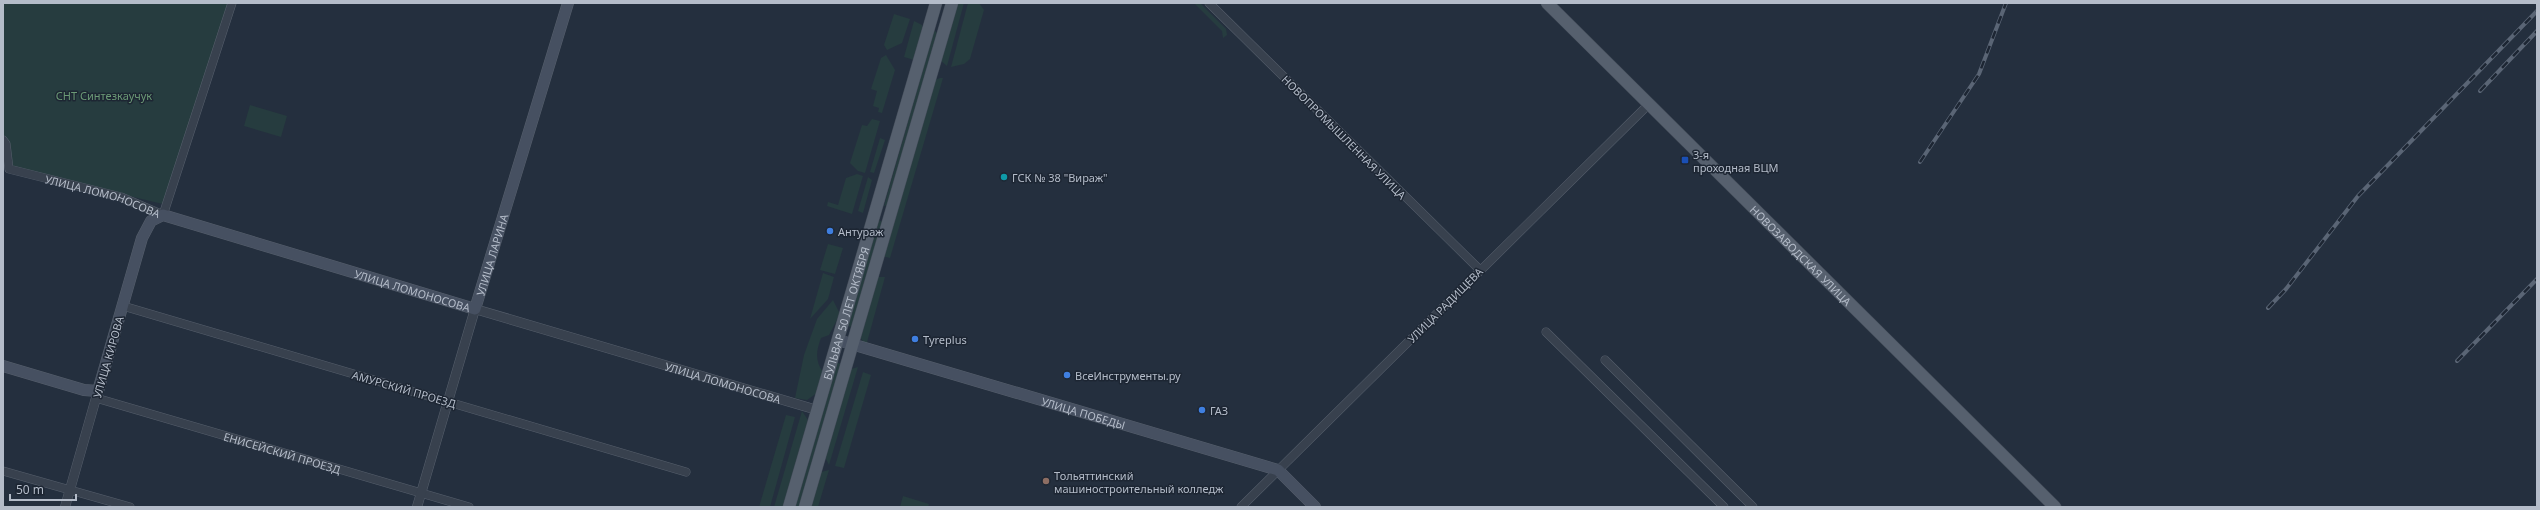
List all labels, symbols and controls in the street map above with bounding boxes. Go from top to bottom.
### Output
street label: НОВОПРОМЫШЛЕННАЯ УЛИЦА [1279,72,1410,203]
park label: СНТ Синтезкаучук [56,88,152,103]
place label: 3-я проходная ВЦМ [1693,147,1779,175]
marker: 3-я проходная ВЦМ [1680,155,1690,165]
place label: ГСК № 38 "Вираж" [1012,170,1108,185]
street label: УЛИЦА ЛОМОНОСОВА [44,171,164,221]
marker: ГСК № 38 "Вираж" [999,172,1009,182]
street label: НОВОЗАВОДСКАЯ УЛИЦА [1747,202,1856,309]
street label: УЛИЦА ЛАРИНА [472,211,511,297]
place label: Антураж [838,224,884,239]
marker: Антураж [825,226,835,236]
street label: БУЛЬВАР 50 ЛЕТ ОКТЯБРЯ [819,245,872,381]
street label: УЛИЦА РАДИЩЕВА [1404,263,1487,346]
street label: УЛИЦА ЛОМОНОСОВА [353,266,473,315]
street label: УЛИЦА КИРОВА [89,314,127,400]
place label: Tyreplus [923,332,967,347]
marker: Tyreplus [910,334,920,344]
street label: УЛИЦА ЛОМОНОСОВА [663,358,784,407]
street label: АМУРСКИЙ ПРОЕЗД [350,367,458,411]
place label: ВсеИнструменты.ру [1075,368,1181,383]
marker: ВсеИнструменты.ру [1062,370,1072,380]
street label: УЛИЦА ПОБЕДЫ [1040,393,1127,432]
place label: ГАЗ [1210,403,1228,418]
marker: ГАЗ [1197,405,1207,415]
street label: ЕНИСЕЙСКИЙ ПРОЕЗД [222,428,342,477]
place label: Тольяттинский машиностроительный колледж [1054,468,1224,496]
scale bar [10,476,76,502]
marker: Тольяттинский машиностроительный колледж [1041,476,1051,486]
text: 50 m [16,481,44,498]

